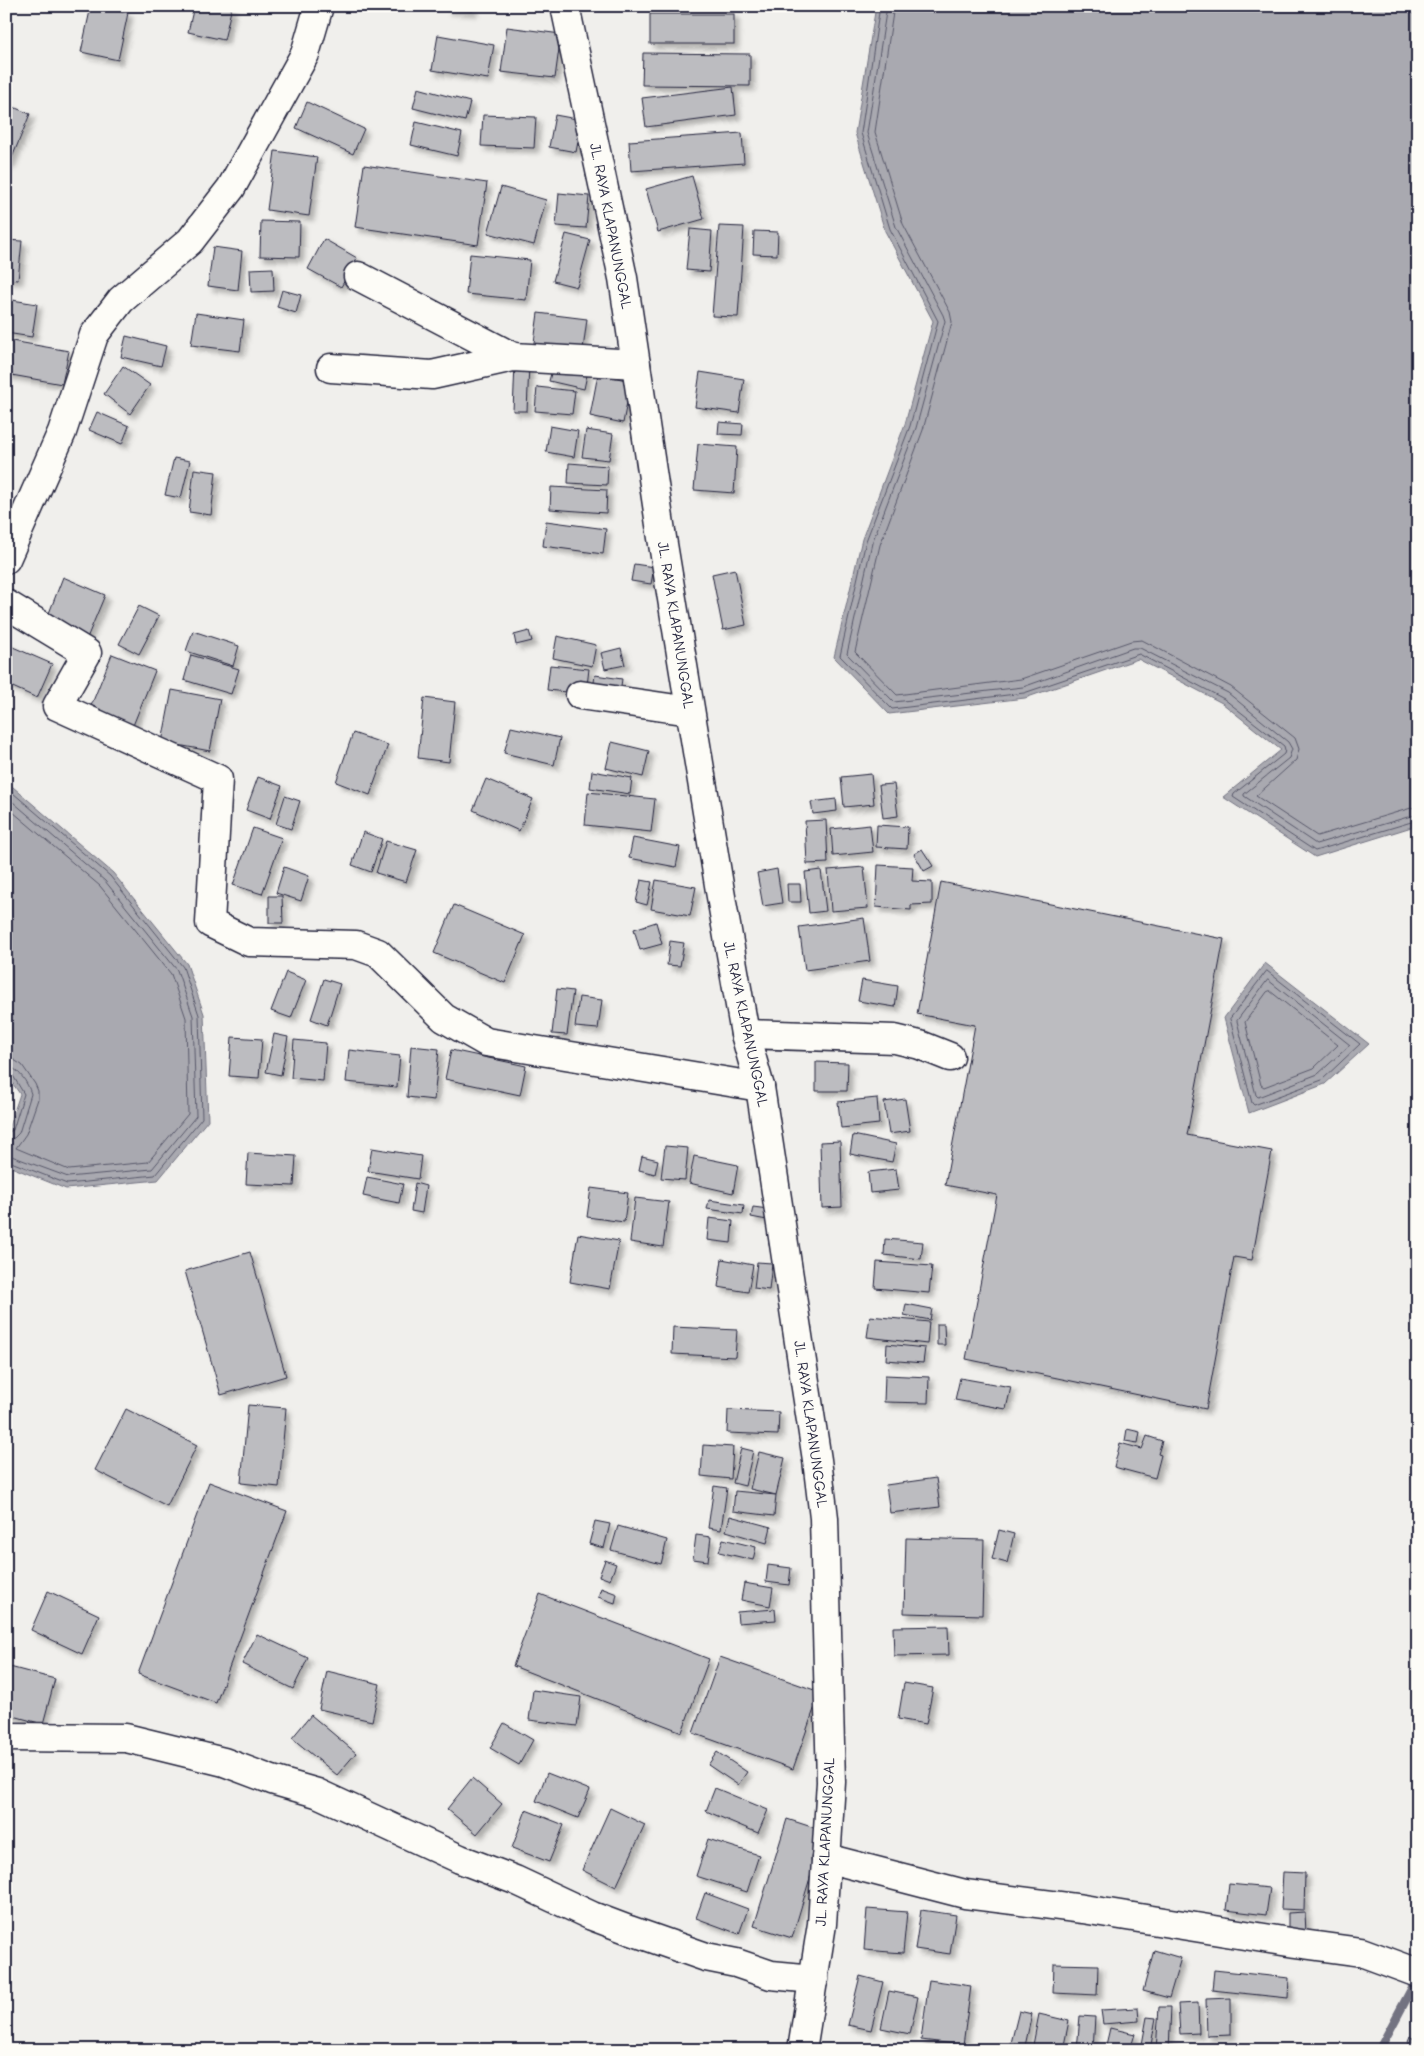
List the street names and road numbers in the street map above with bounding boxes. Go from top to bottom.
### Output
street label: JL. RAYA KLAPANUNGGAL [586,142,636,311]
street label: JL. RAYA KLAPANUNGGAL [654,540,698,710]
street label: JL. RAYA KLAPANUNGGAL [720,940,772,1109]
street label: JL. RAYA KLAPANUNGGAL [790,1339,832,1509]
street label: JL. RAYA KLAPANUNGGAL [812,1757,838,1927]

